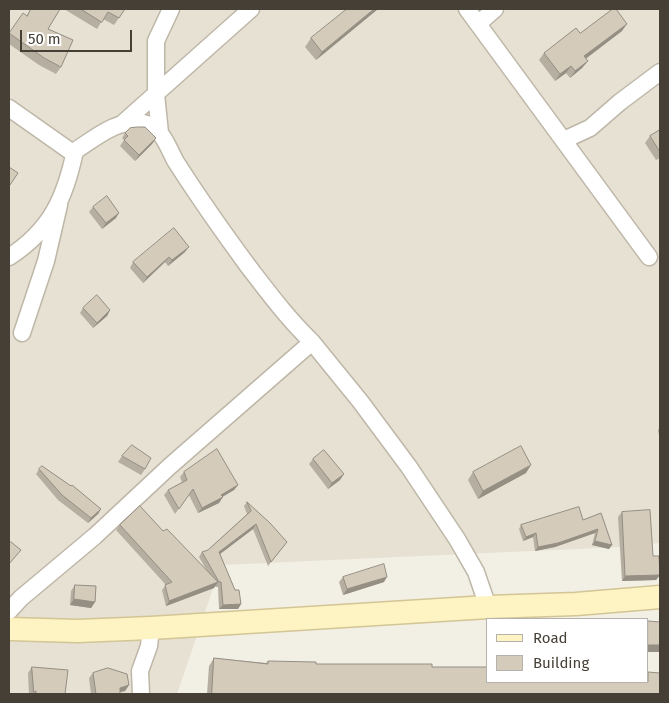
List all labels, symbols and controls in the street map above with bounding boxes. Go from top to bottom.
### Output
scale bar [22,20,135,52]
text: 50 m [28,30,61,48]
legend [487,618,649,683]
text: Road [533,629,568,647]
text: Building [533,654,589,672]

